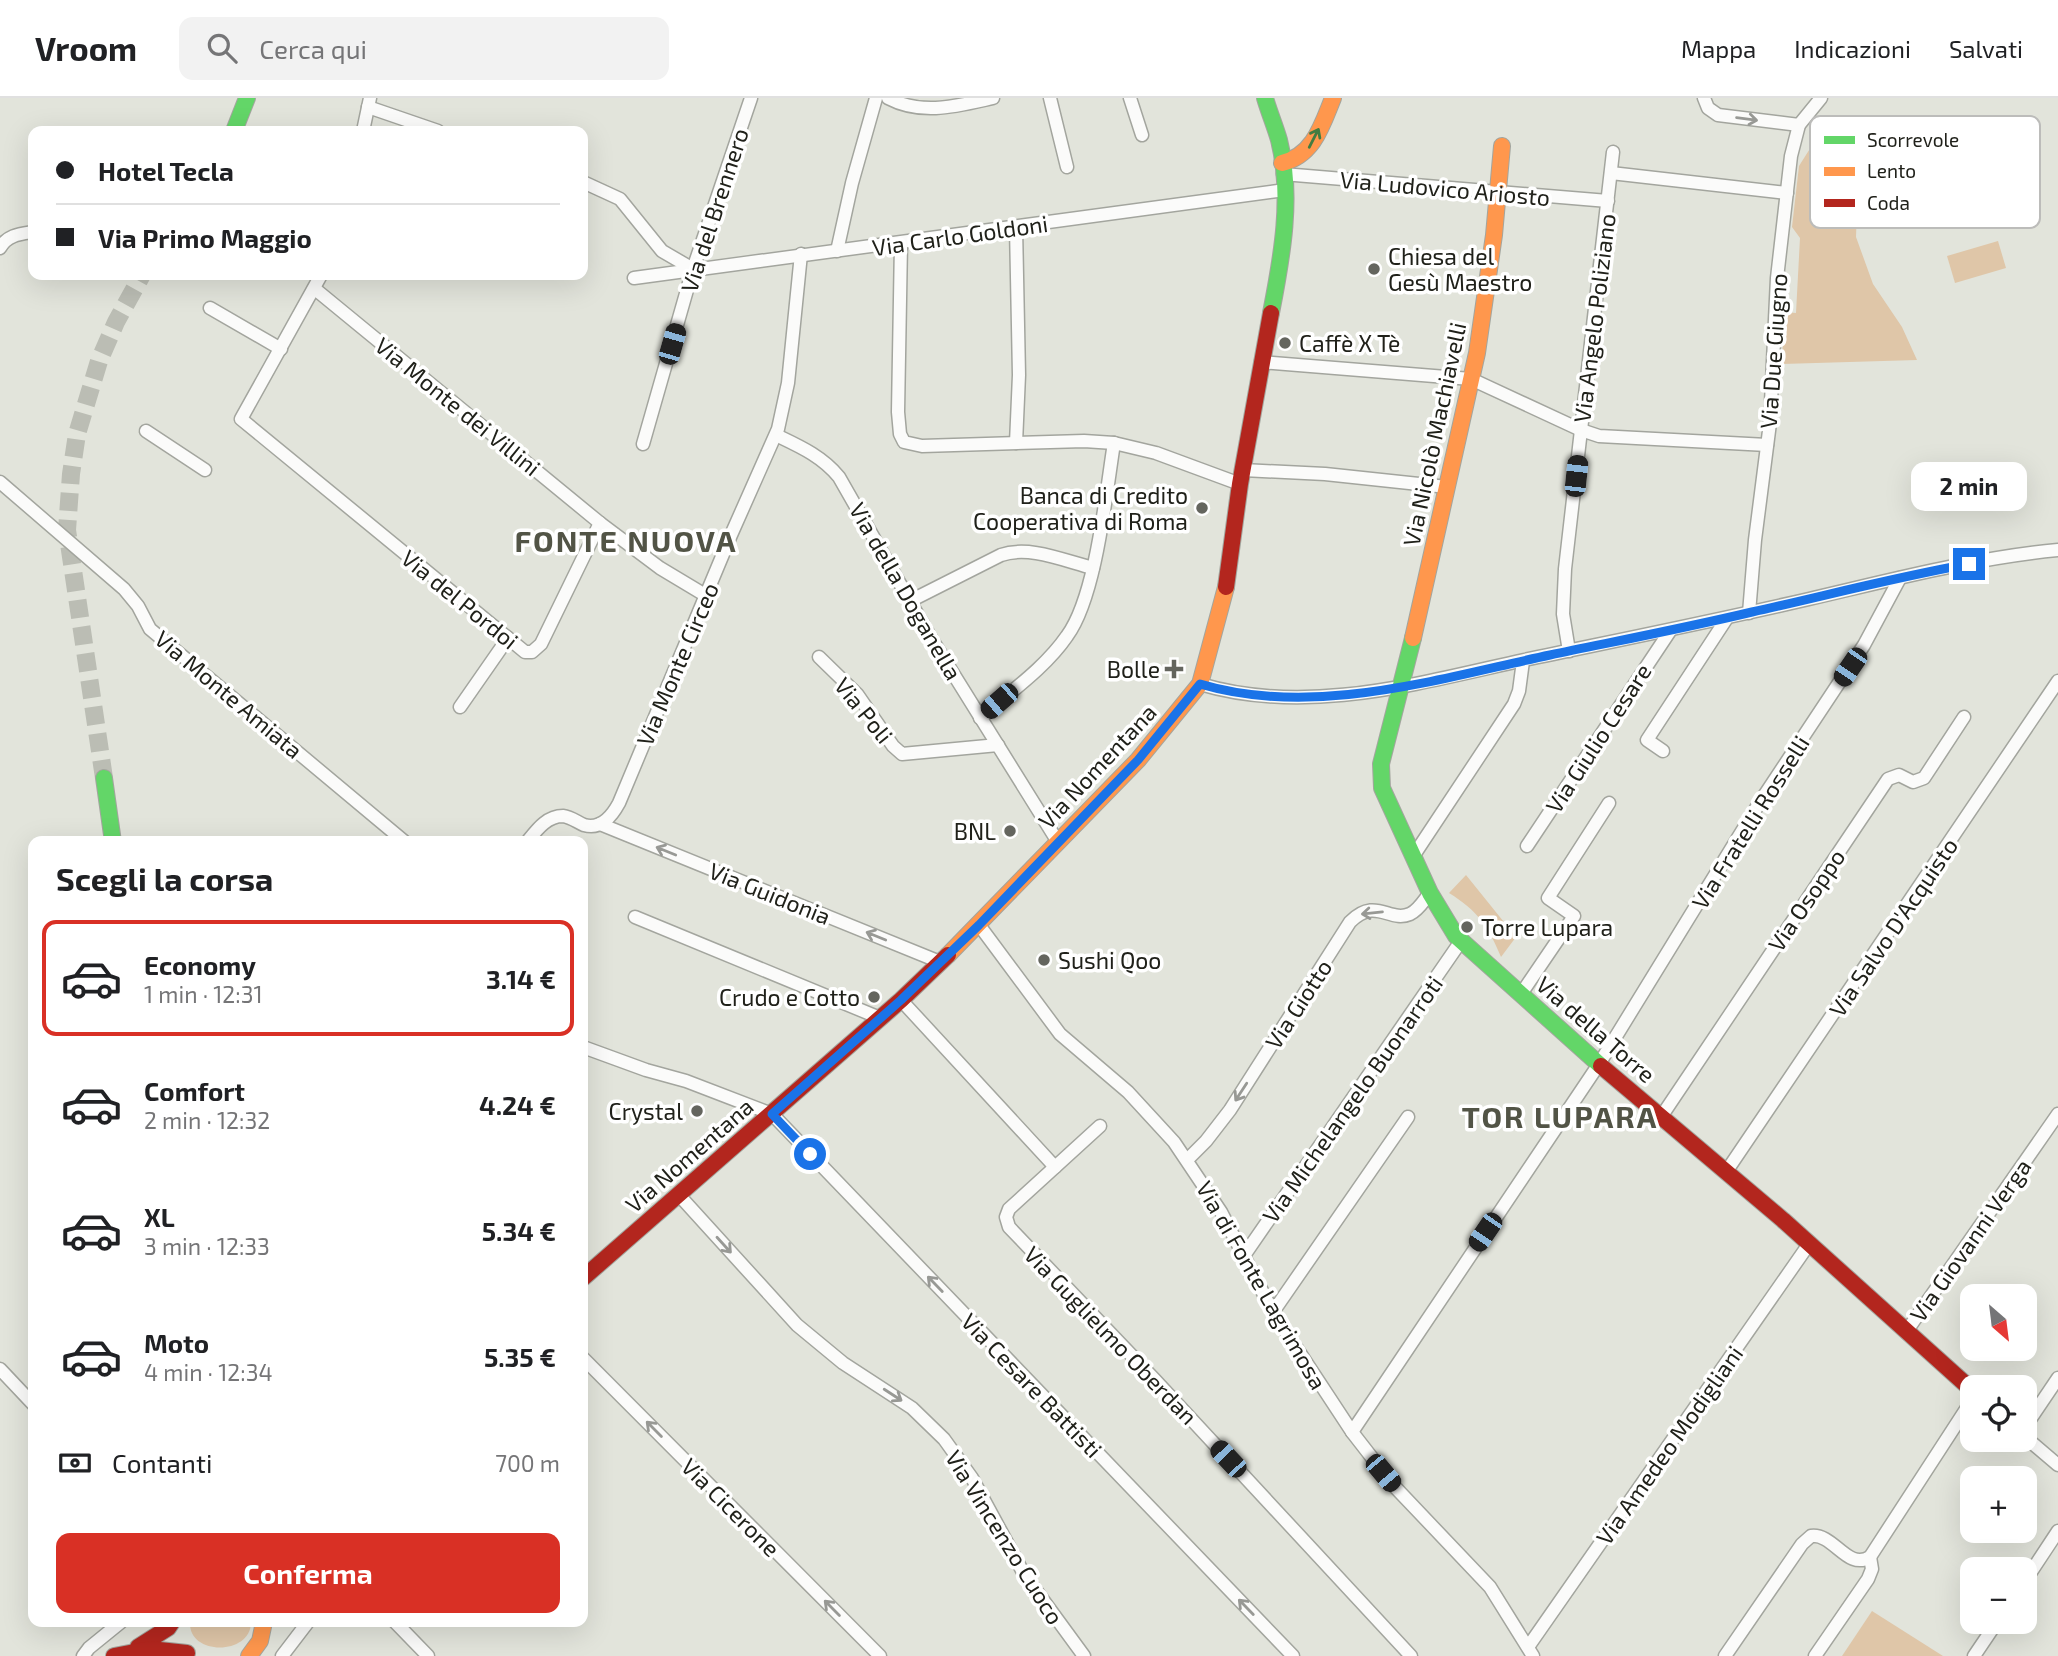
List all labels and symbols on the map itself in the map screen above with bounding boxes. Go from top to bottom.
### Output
one-way arrow [1735,112,1758,125]
legend [1810,116,2040,228]
street label: Via del Brennero [674,124,754,296]
one-way arrow [1308,128,1322,149]
text: Scorrevole [1867,128,1959,151]
text: Lento [1867,159,1916,182]
street label: Via Ludovico Ariosto [1339,165,1551,211]
text: Coda [1867,191,1910,214]
street label: Via Carlo Goldoni [870,209,1050,261]
street label: Via Angelo Poliziano [1567,212,1621,424]
place label: Chiesa del Gesù Maestro [1388,242,1532,296]
marker: Chiesa del Gesù Maestro [1366,261,1382,277]
street label: Via Due Giugno [1754,272,1792,430]
street label: Via Nicolò Machiavelli [1397,320,1471,548]
car [657,321,688,367]
place label: Caffè X Tè [1299,329,1400,357]
street label: Via Monte dei Villini [370,331,546,481]
marker: Caffè X Tè [1277,335,1293,351]
car [1564,454,1589,498]
callout: 2 min [1911,462,2027,512]
place label: Banca di Credito Cooperativa di Roma [973,481,1188,535]
street label: Via della Doganella [844,497,968,685]
marker: Banca di Credito Cooperativa di Roma [1194,500,1210,516]
district label: FONTE NUOVA [514,522,738,558]
street label: Via del Pordoi [396,543,524,655]
route end [1953,548,1985,580]
street label: Via Monte Circeo [630,578,724,750]
street label: Via Monte Amiata [150,624,308,764]
car [1830,644,1871,690]
place label: Bolle [1107,655,1160,683]
street label: Via Giulio Cesare [1539,658,1657,818]
marker: Bolle [1166,661,1182,677]
street label: Via Poli [829,671,899,749]
car [977,679,1022,723]
street label: Via Nomentana [1032,698,1162,834]
street label: Via Fratelli Rosselli [1685,730,1815,914]
place label: BNL [954,817,996,845]
marker: BNL [1002,823,1018,839]
street label: Via Salvo D'Acquisto [1823,832,1963,1022]
one-way arrow [655,844,677,857]
street label: Via Osoppo [1762,844,1850,956]
street label: Via Guidonia [705,856,835,930]
one-way arrow [1361,906,1384,919]
place label: Torre Lupara [1481,913,1613,941]
marker: Torre Lupara [1459,919,1475,935]
one-way arrow [866,929,888,942]
place label: Sushi Qoo [1058,946,1161,974]
marker: Sushi Qoo [1036,952,1052,968]
street label: Via Giotto [1259,954,1337,1054]
street label: Via Michelangelo Buonarroti [1256,970,1448,1228]
street label: Via della Torre [1531,970,1661,1088]
place label: Crudo e Cotto [719,983,860,1011]
marker: Crudo e Cotto [866,989,882,1005]
one-way arrow [1234,1082,1248,1102]
street label: Via Nomentana [619,1092,759,1218]
place label: Crystal [609,1097,683,1125]
district label: TOR LUPARA [1462,1098,1658,1134]
marker: Crystal [689,1103,705,1119]
route start [794,1138,826,1170]
street label: Via Giovanni Verga [1903,1153,2037,1327]
street label: Via di Fonte Lagrimosa [1191,1176,1333,1394]
car [1465,1209,1506,1255]
one-way arrow [715,1236,732,1253]
street label: Via Guglielmo Oberdan [1019,1240,1203,1430]
one-way arrow [927,1276,944,1293]
north arrow [1960,1284,2037,1362]
street label: Via Cesare Battisti [956,1307,1108,1463]
street label: Via Amedeo Modigliani [1590,1340,1748,1550]
one-way arrow [883,1388,902,1402]
one-way arrow [646,1421,663,1438]
car [1206,1436,1251,1482]
street label: Via Vincenzo Cuoco [940,1445,1070,1629]
car [1362,1450,1405,1496]
street label: Via Cicerone [676,1452,786,1562]
one-way arrow [823,1599,840,1616]
one-way arrow [1237,1599,1254,1616]

